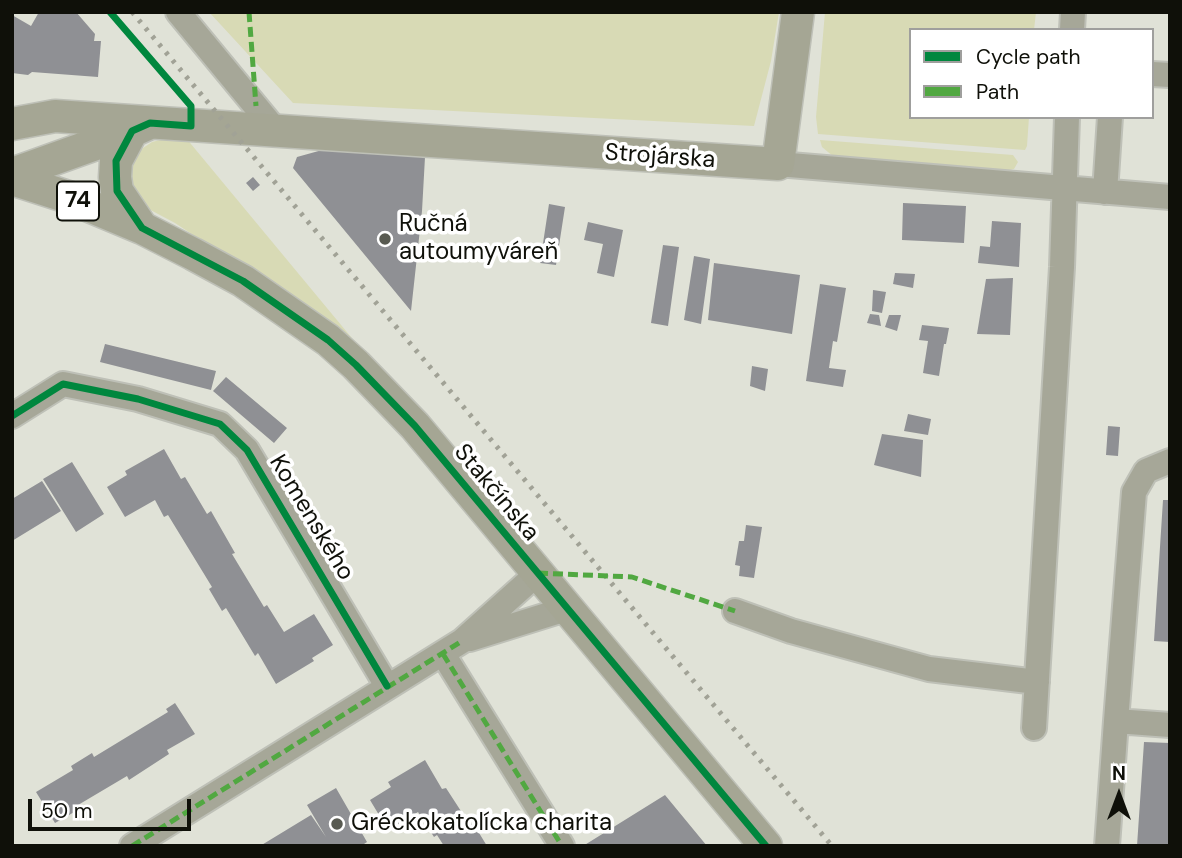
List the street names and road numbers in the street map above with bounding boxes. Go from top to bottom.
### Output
street label: Strojárska [604,139,716,175]
road number: 74 [57,182,99,220]
street label: Stakčínska [447,439,545,547]
street label: Komenského [262,450,360,586]

